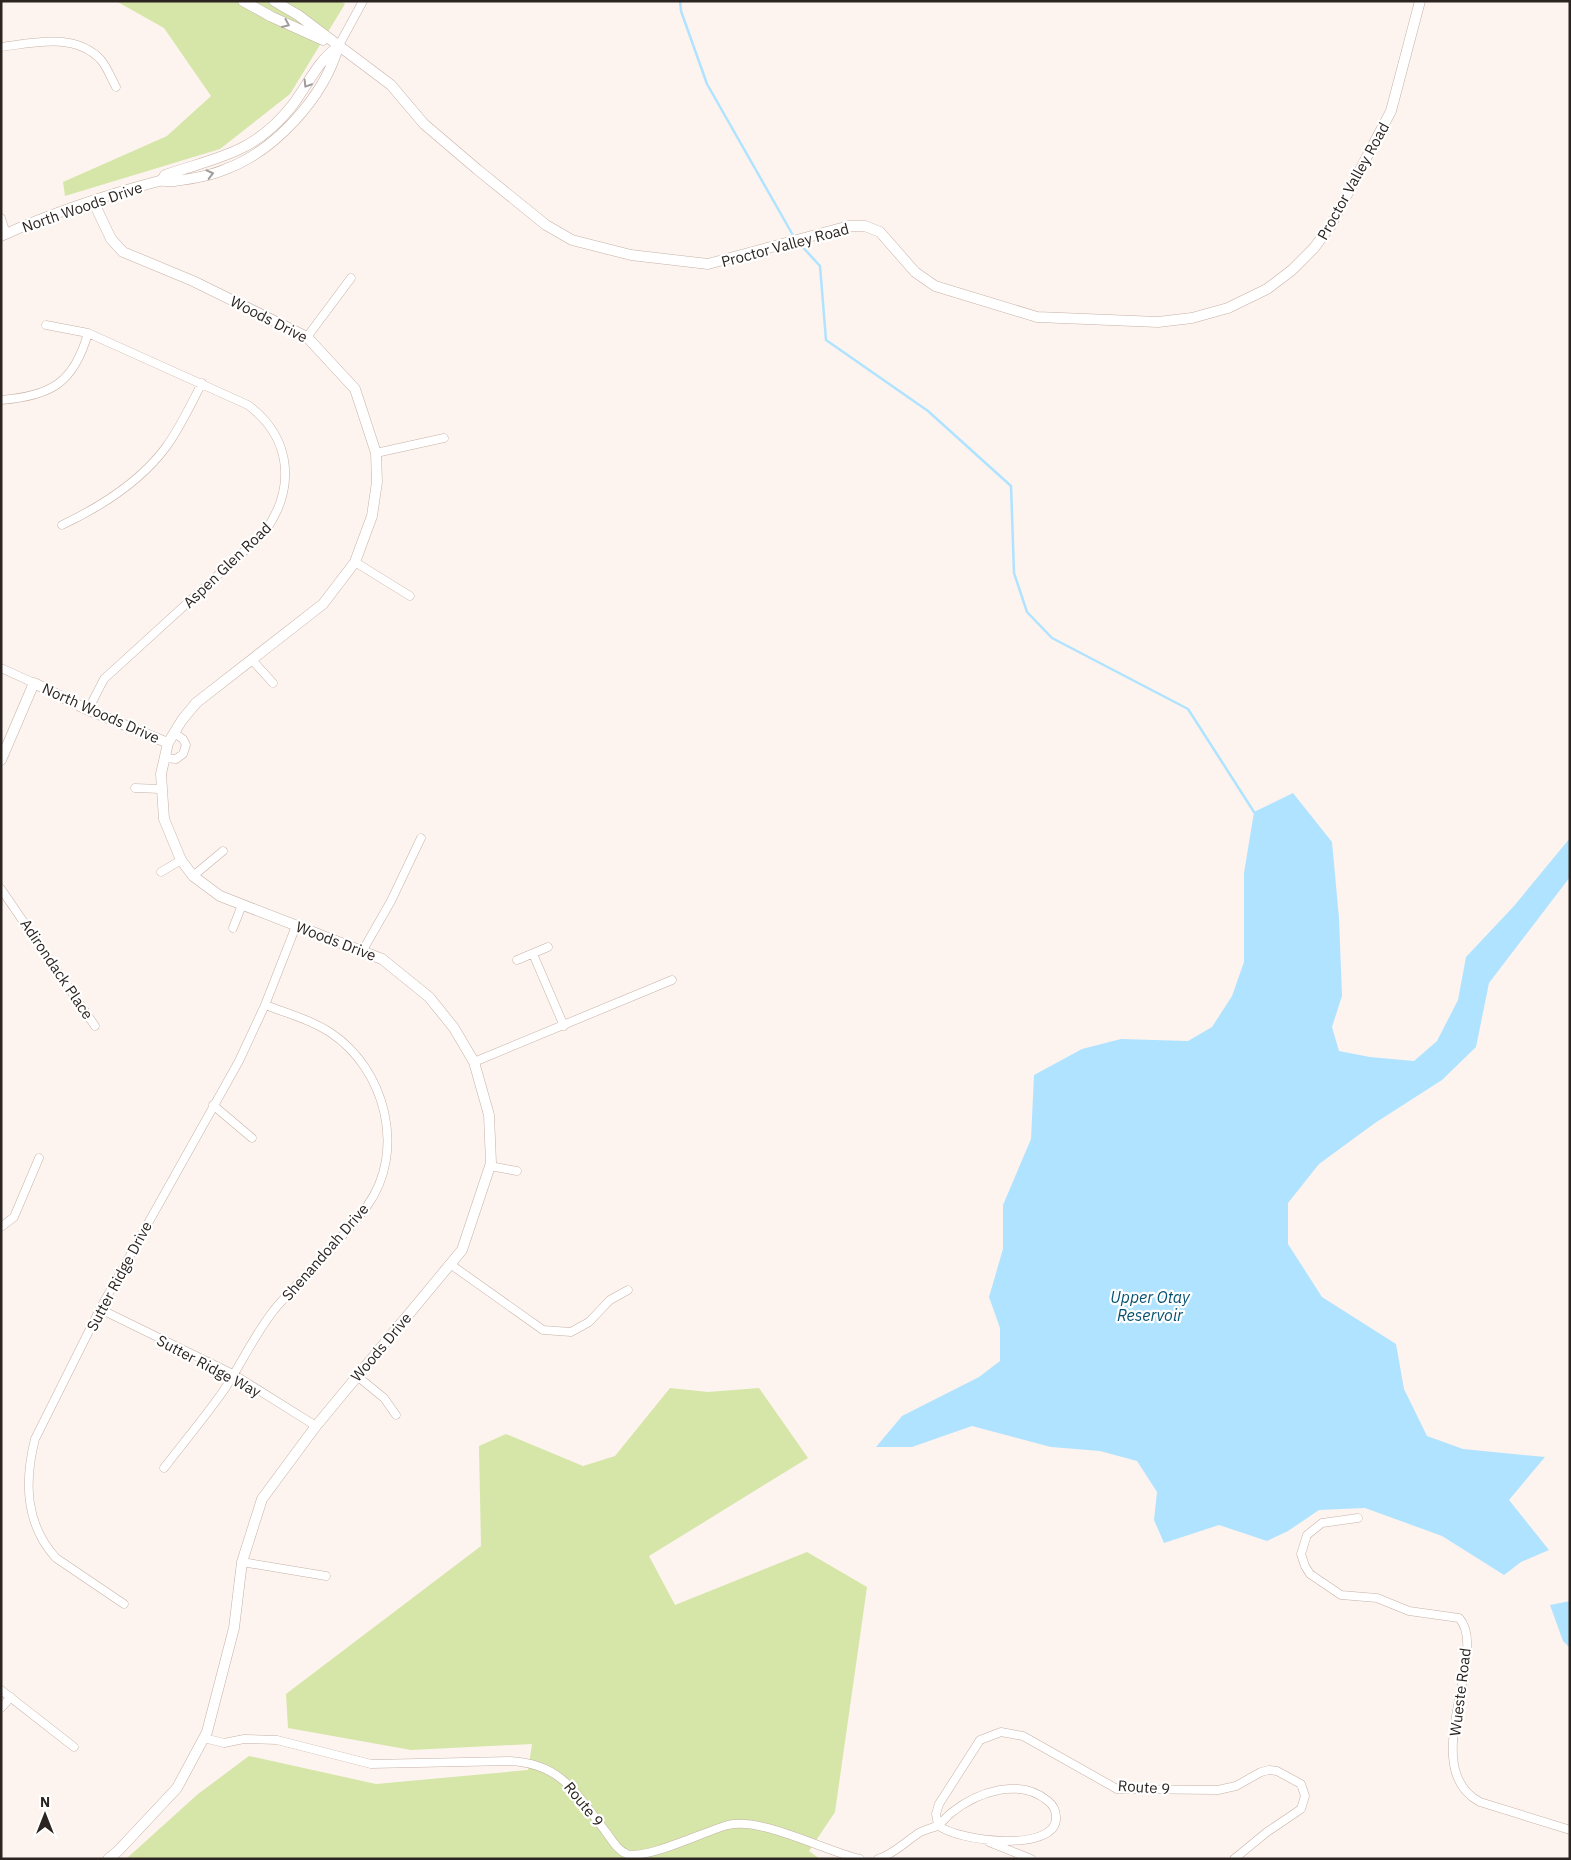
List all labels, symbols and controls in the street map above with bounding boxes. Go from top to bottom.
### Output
one-way arrow [281,17,290,28]
one-way arrow [304,78,314,87]
street label: Proctor Valley Road [1313,119,1393,243]
one-way arrow [206,169,215,180]
street label: North Woods Drive [19,177,145,237]
street label: Proctor Valley Road [719,219,851,271]
street label: Woods Drive [227,291,311,347]
street label: Aspen Glen Road [179,518,275,612]
street label: North Woods Drive [39,679,163,747]
street label: Adirondack Place [16,915,98,1023]
street label: Woods Drive [293,917,379,965]
street label: Shenandoah Drive [278,1200,372,1304]
street label: Sutter Ridge Drive [82,1218,156,1334]
water label: Upper Otay Reservoir [1110,1287,1191,1325]
street label: Woods Drive [347,1309,415,1385]
street label: Sutter Ridge Way [154,1331,265,1402]
street label: Wueste Road [1445,1647,1475,1737]
street label: Route 9 [1117,1776,1171,1798]
street label: Route 9 [560,1778,608,1830]
north arrow [20,1790,70,1840]
text: N [40,1793,50,1811]

